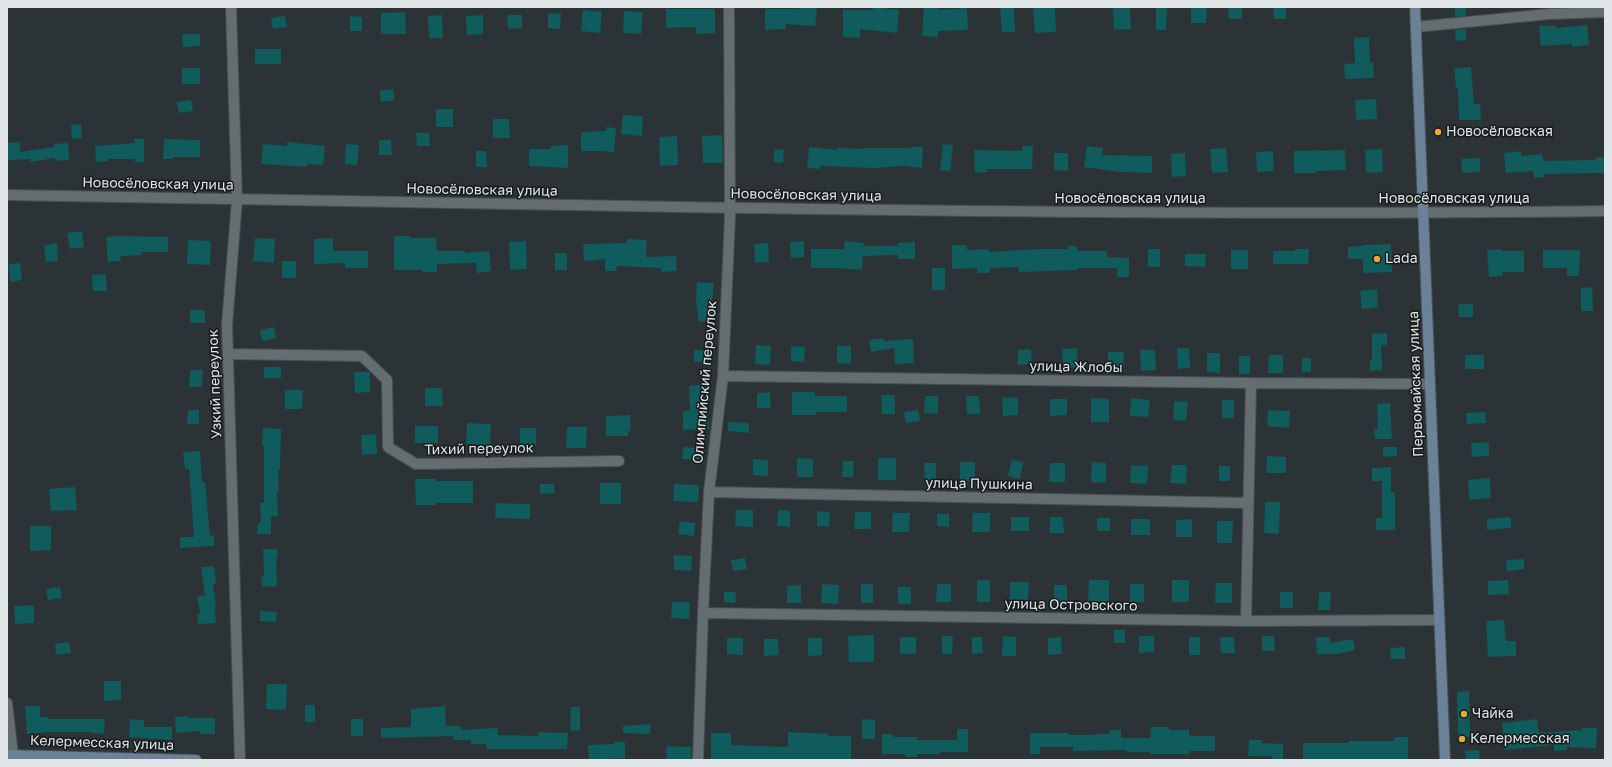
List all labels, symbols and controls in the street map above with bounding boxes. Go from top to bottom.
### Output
place label: Новосёловская [1446,124,1553,140]
marker: Новосёловская [1433,127,1443,137]
street label: Новосёловская улица [82,174,234,194]
street label: Новосёловская улица [406,180,558,200]
street label: Новосёловская улица [730,185,882,205]
street label: Новосёловская улица [1054,191,1206,207]
street label: Новосёловская улица [1378,191,1530,207]
place label: Lada [1385,251,1418,267]
marker: Lada [1372,254,1382,264]
street label: Олимпийский переулок [690,300,720,464]
street label: Первомайская улица [1405,311,1427,457]
street label: Узкий переулок [205,329,225,439]
street label: улица Жлобы [1029,358,1123,376]
street label: Тихий переулок [424,440,534,458]
street label: улица Пушкина [925,475,1033,493]
street label: улица Островского [1004,595,1138,615]
place label: Чайка [1472,706,1514,722]
marker: Чайка [1459,709,1469,719]
place label: Келермесская [1470,731,1570,747]
street label: Келермесская улица [30,732,174,754]
marker: Келермесская [1457,734,1467,744]

